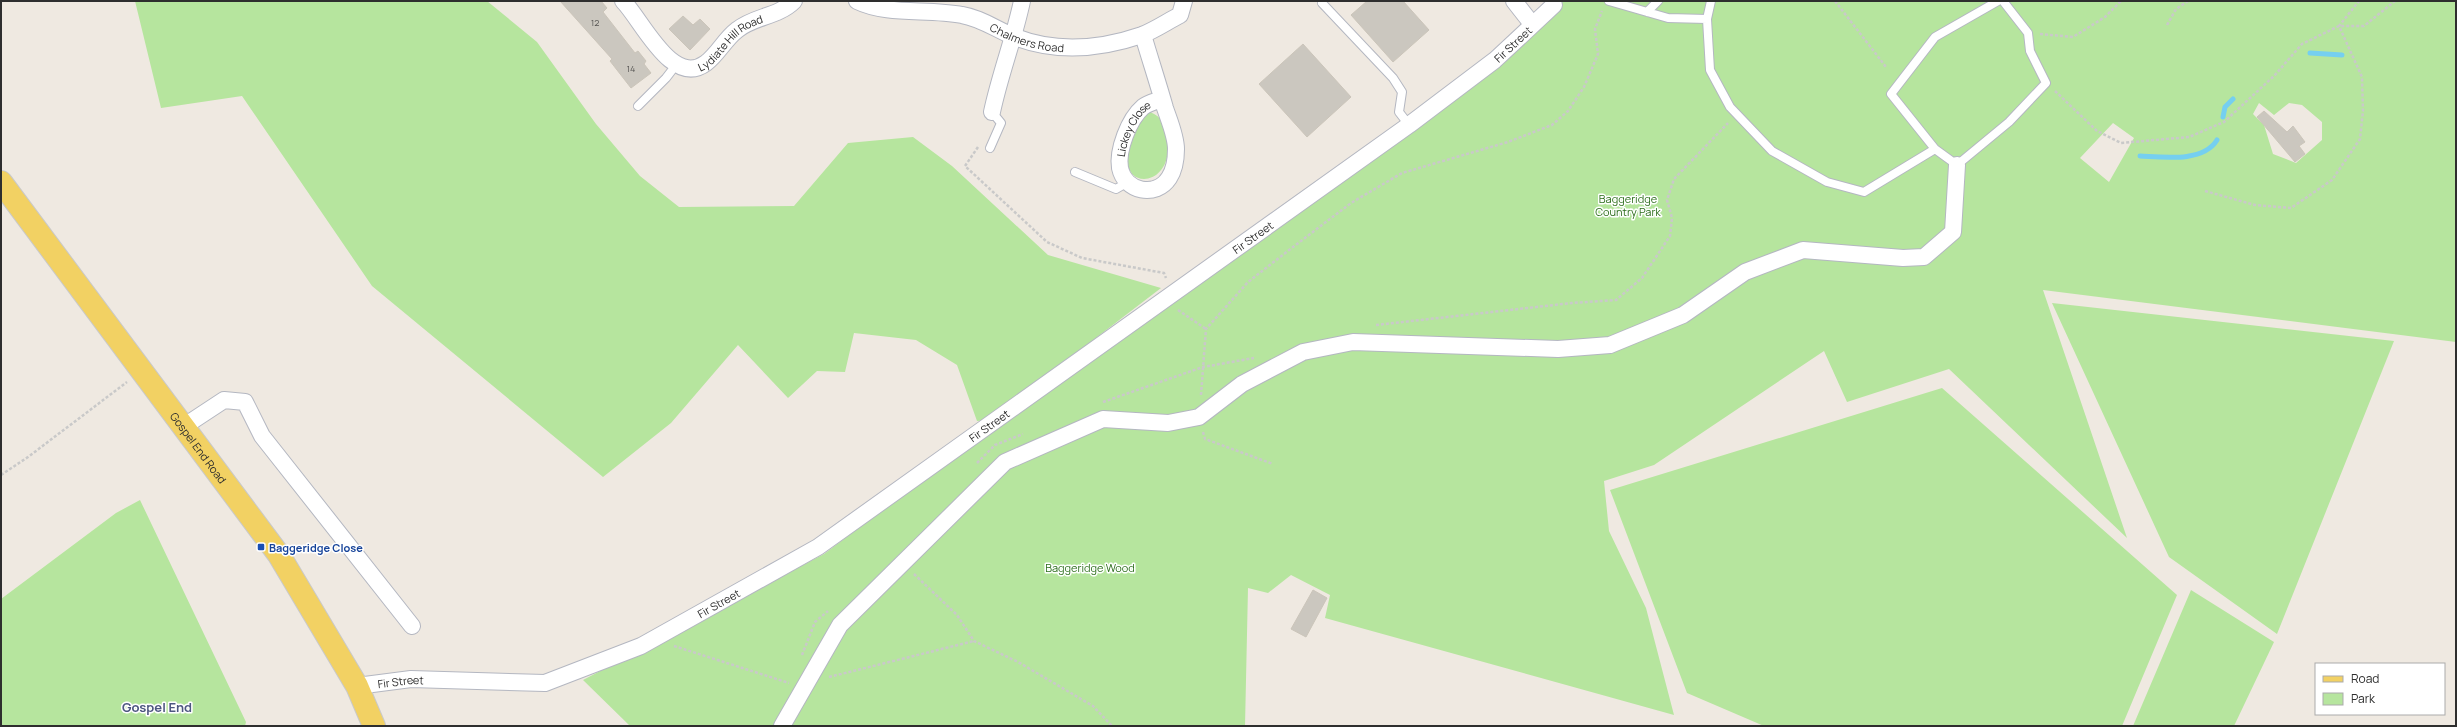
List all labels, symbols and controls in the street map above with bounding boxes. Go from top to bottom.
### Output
street label: Lydiate Hill Road [695,10,765,74]
house number: 12 [591,16,599,29]
street label: Chalmers Road [988,19,1065,55]
street label: Fir Street [1490,22,1535,65]
house number: 14 [627,62,635,75]
street label: Lickey Close [1112,96,1153,158]
park label: Baggeridge Country Park [1595,191,1661,219]
street label: Fir Street [1229,217,1276,256]
street label: Fir Street [965,405,1012,445]
street label: Gospel End Road [167,409,230,486]
place label: Baggeridge Close [269,540,363,555]
marker: Baggeridge Close [256,542,266,552]
park label: Baggeridge Wood [1045,560,1135,575]
street label: Fir Street [694,585,742,621]
legend [2315,663,2445,715]
text: Road [2351,670,2379,687]
street label: Fir Street [377,671,424,691]
text: Park [2351,690,2376,707]
district label: Gospel End [122,698,192,716]

